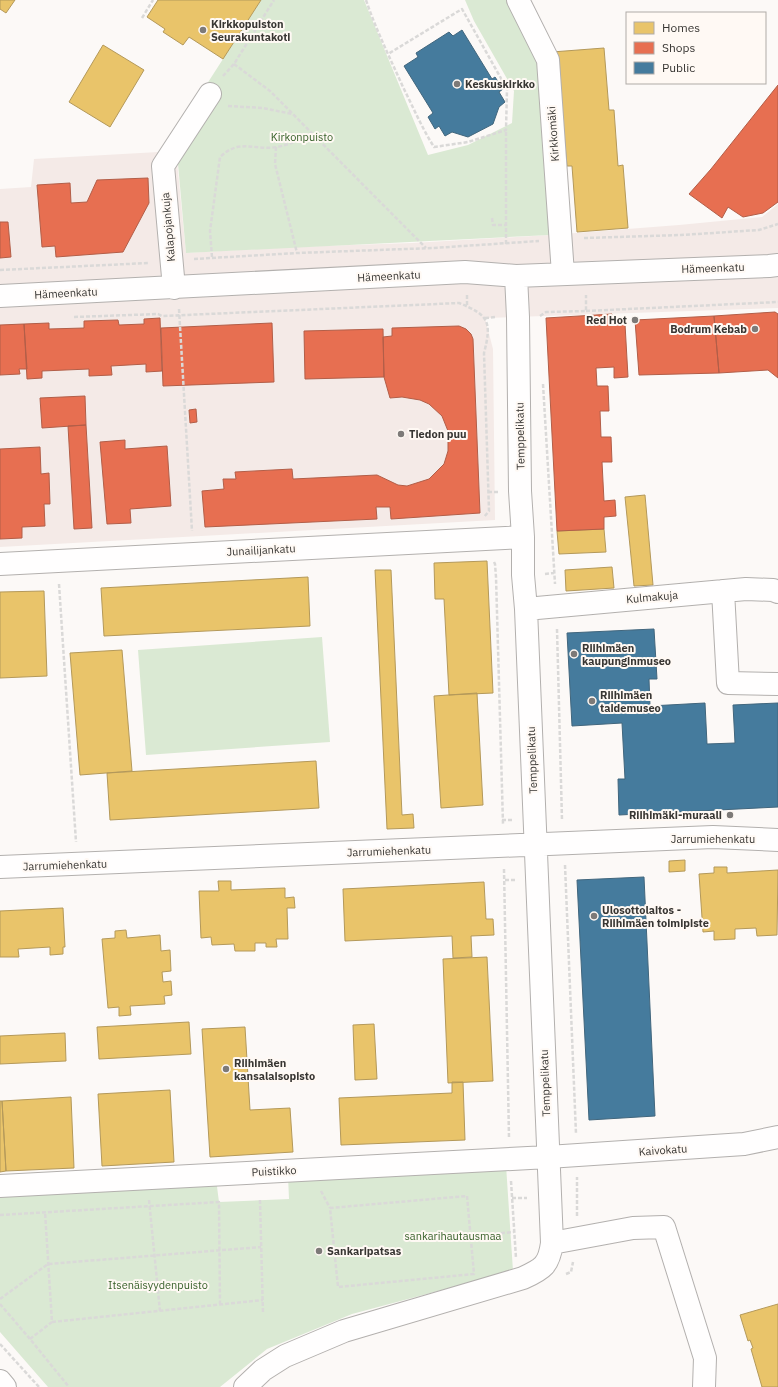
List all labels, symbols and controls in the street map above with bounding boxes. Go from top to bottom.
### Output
legend [626,12,766,84]
place label: Kirkkopuiston Seurakuntakoti [211,17,291,44]
text: Homes [662,20,700,35]
marker: Kirkkopuiston Seurakuntakoti [198,25,208,35]
text: Shops [662,40,695,55]
text: Public [662,60,695,75]
place label: Keskuskirkko [465,77,535,91]
marker: Keskuskirkko [452,79,462,89]
street label: Kirkkomäki [544,106,562,162]
park label: Kirkonpuisto [271,130,333,144]
street label: Kalapojankuja [158,192,178,262]
street label: Hämeenkatu [681,260,745,276]
street label: Hämeenkatu [357,267,421,285]
street label: Hämeenkatu [34,284,98,302]
place label: Red Hot [586,313,627,327]
marker: Red Hot [630,315,640,325]
place label: Bodrum Kebab [670,322,747,336]
marker: Bodrum Kebab [750,324,760,334]
street label: Temppelikatu [512,402,528,470]
place label: Tiedon puu [409,427,467,441]
marker: Tiedon puu [396,429,406,439]
street label: Junailijankatu [226,541,296,559]
street label: Kulmakuja [625,588,679,606]
place label: Riihimäen kaupunginmuseo [582,641,671,668]
marker: Riihimäen kaupunginmuseo [569,649,579,659]
place label: Riihimäen taidemuseo [600,688,661,715]
marker: Riihimäen taidemuseo [587,696,597,706]
street label: Temppelikatu [524,726,540,794]
place label: Riihimäki-muraali [629,808,722,822]
marker: Riihimäki-muraali [725,810,735,820]
street label: Jarrumiehenkatu [671,832,755,846]
street label: Jarrumiehenkatu [347,843,431,859]
street label: Jarrumiehenkatu [23,857,107,873]
place label: Ulosottolaitos - Riihimäen toimipiste [602,903,709,930]
marker: Ulosottolaitos - Riihimäen toimipiste [589,911,599,921]
street label: Temppelikatu [537,1049,553,1117]
place label: Riihimäen kansalaisopisto [234,1056,315,1083]
marker: Riihimäen kansalaisopisto [221,1064,231,1074]
street label: Kaivokatu [638,1141,688,1159]
street label: Puistikko [251,1163,297,1179]
park label: sankarihautausmaa [405,1229,502,1243]
place label: Sankaripatsas [327,1244,402,1258]
marker: Sankaripatsas [314,1246,324,1256]
park label: Itsenäisyydenpuisto [108,1278,208,1292]

